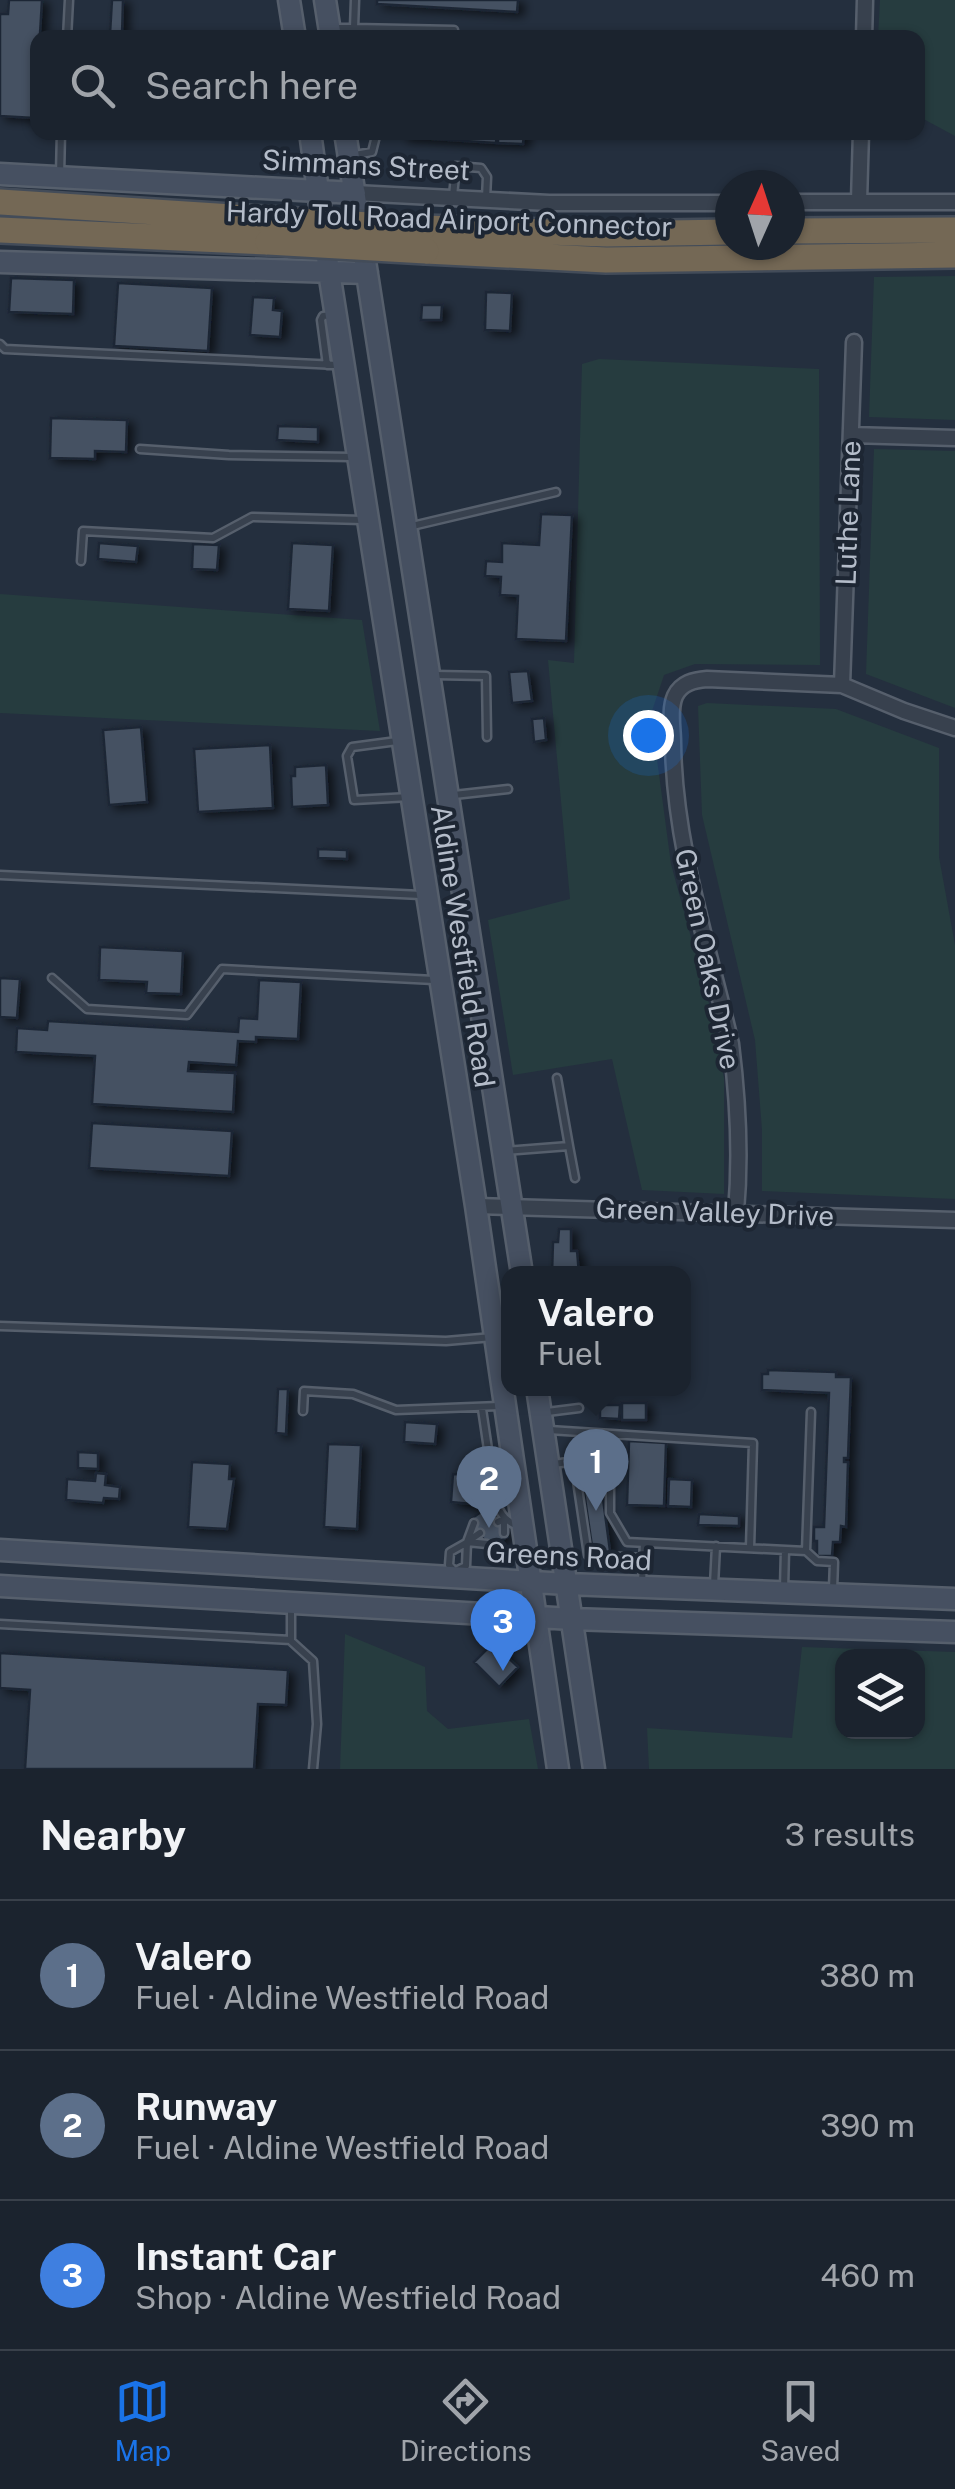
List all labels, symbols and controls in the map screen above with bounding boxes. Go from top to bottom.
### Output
search box [30,30,925,140]
icon: search [65,58,120,113]
text: Search here [145,63,358,108]
street label: Simmans Street [261,143,471,186]
north arrow [715,170,805,260]
street label: Hardy Toll Road Airport Connector [225,194,673,243]
street label: Luthe Lane [828,440,867,586]
your location [623,710,674,761]
street label: Aldine Westfield Road [425,802,502,1090]
street label: Green Oaks Drive [669,845,748,1072]
street label: Green Valley Drive [595,1191,835,1232]
popup [501,1266,691,1396]
text: Valero [537,1290,655,1335]
text: Fuel [537,1335,603,1372]
pin: 1 [564,1428,628,1511]
pin: 2 [456,1446,522,1528]
street label: Greens Road [485,1535,653,1576]
pin: 3 [470,1588,536,1671]
map controls [835,1649,925,1739]
button: layers [835,1649,925,1739]
text: Nearby [40,1810,186,1859]
text: 3 results [785,1816,915,1853]
text: Valero [135,1934,252,1979]
text: 1 [66,1957,79,1994]
text: 380 m [819,1957,915,1994]
text: Fuel · Aldine Westfield Road [135,1979,549,2016]
text: Runway [135,2084,277,2129]
text: 2 [62,2107,83,2144]
text: 390 m [820,2107,915,2144]
text: Fuel · Aldine Westfield Road [135,2129,549,2166]
text: Instant Car [135,2234,336,2279]
text: 3 [62,2257,83,2294]
text: 460 m [820,2257,915,2294]
text: Shop · Aldine Westfield Road [135,2279,561,2316]
tab: Map [114,2374,171,2467]
tab: Directions [400,2374,532,2467]
tab: Saved [760,2374,841,2467]

